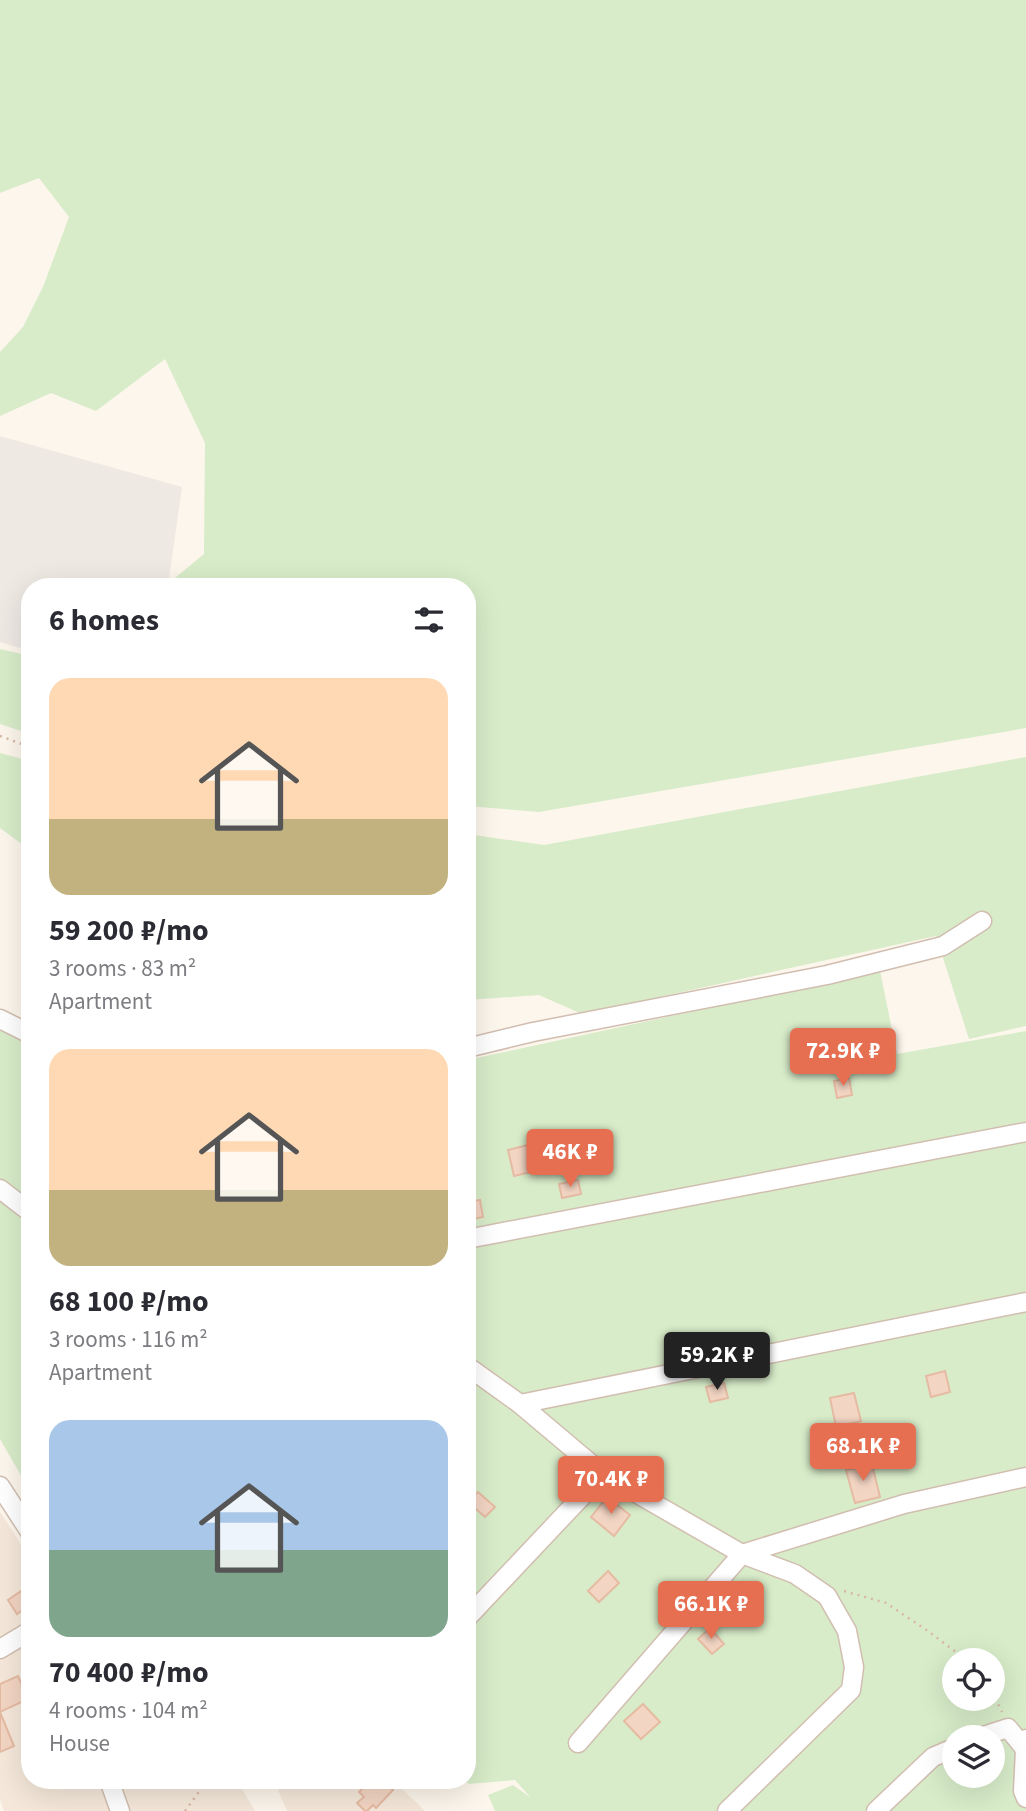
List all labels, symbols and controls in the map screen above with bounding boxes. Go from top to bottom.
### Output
text: 6 homes [49,599,159,642]
icon: filters [410,601,448,639]
icon: home [186,723,312,849]
text: 59 200 ₽/mo [49,909,209,952]
text: 3 rooms · 83 m² [49,952,196,985]
text: Apartment [49,985,152,1018]
pin: 72.9K ₽ [778,1028,908,1088]
text: 72.9K ₽ [806,1034,880,1067]
icon: home [186,1094,312,1220]
pin: 46K ₽ [521,1130,619,1189]
text: 46K ₽ [542,1135,598,1168]
text: 68 100 ₽/mo [49,1280,209,1323]
text: 3 rooms · 116 m² [49,1323,208,1356]
pin: 59.2K ₽ [652,1332,782,1392]
text: 59.2K ₽ [680,1338,754,1371]
text: Apartment [49,1356,152,1389]
pin: 68.1K ₽ [798,1424,928,1483]
text: 68.1K ₽ [826,1429,900,1462]
pin: 70.4K ₽ [546,1456,676,1516]
text: 70.4K ₽ [574,1462,648,1495]
icon: home [186,1465,312,1591]
pin: 66.1K ₽ [646,1582,776,1641]
text: 66.1K ₽ [674,1587,748,1620]
map controls [942,1648,1005,1788]
button: locate [942,1648,1005,1711]
text: 70 400 ₽/mo [49,1651,209,1694]
text: 4 rooms · 104 m² [49,1694,208,1727]
button: layers [942,1725,1005,1788]
text: House [49,1727,110,1760]

